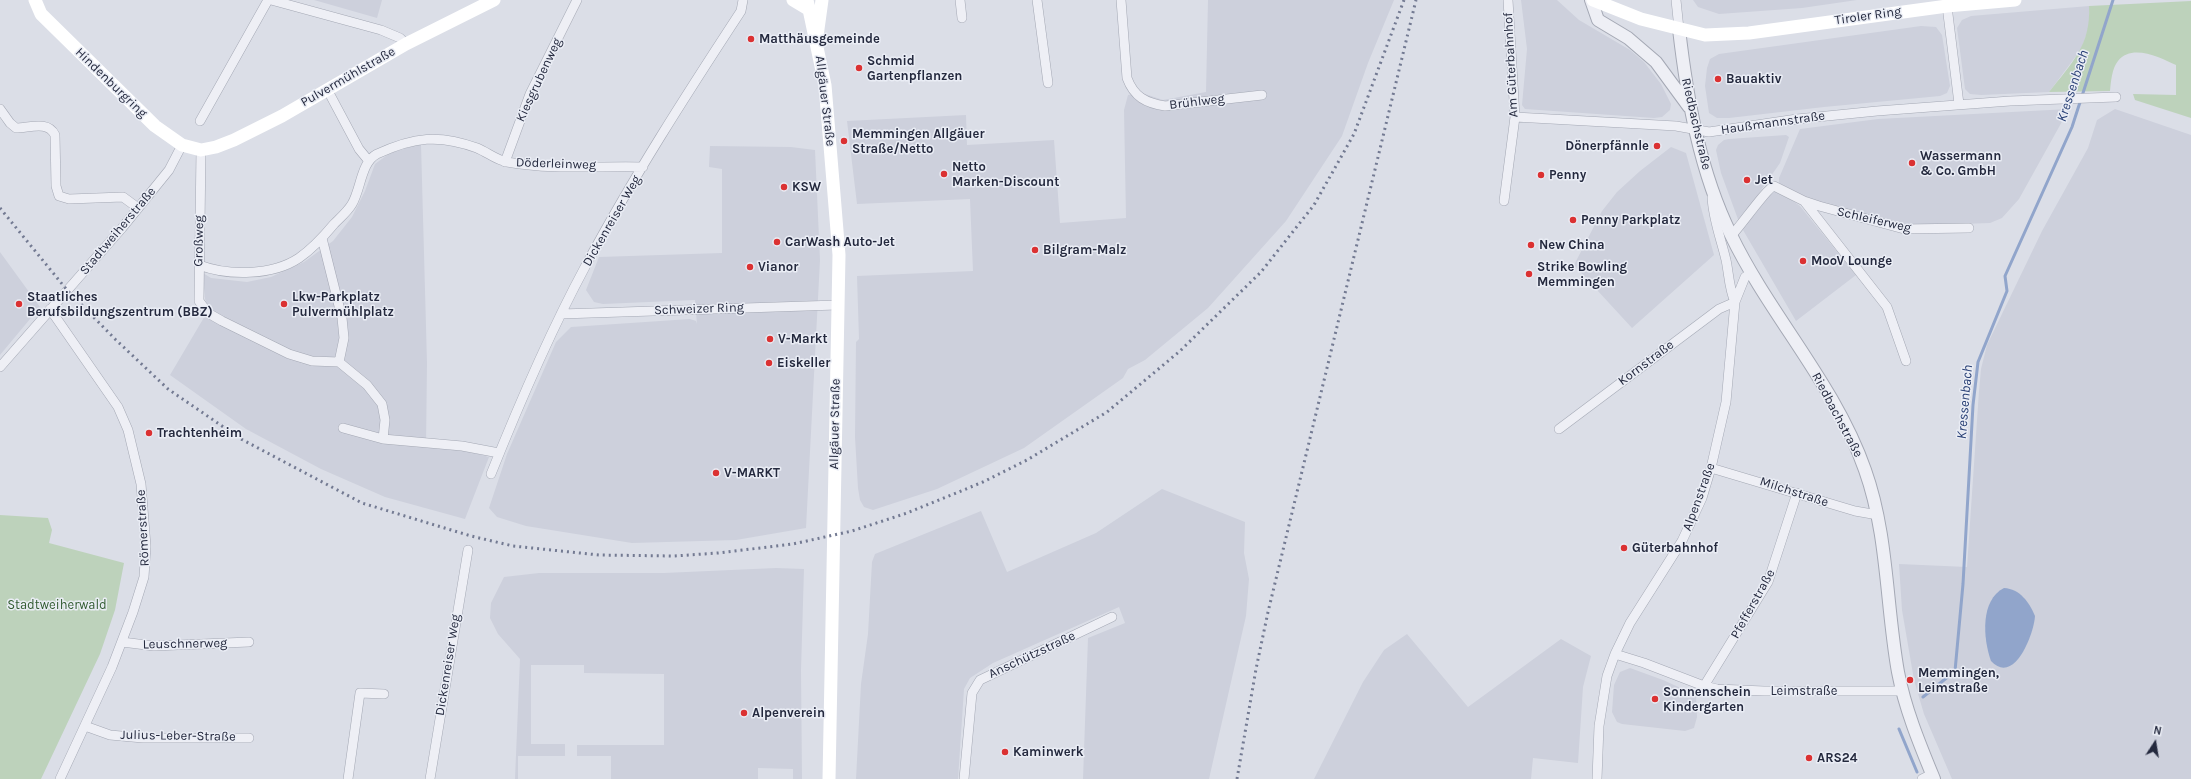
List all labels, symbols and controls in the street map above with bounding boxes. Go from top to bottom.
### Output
street label: Tiroler Ring [1834,4,1902,28]
street label: Am Güterbahnhof [1500,12,1522,118]
place label: Matthäusgemeinde [759,31,880,47]
marker: Matthäusgemeinde [746,34,756,44]
street label: Kiesgrubenweg [513,36,565,124]
street label: Pulvermühlstraße [298,44,398,110]
street label: Hindenburgring [72,45,150,121]
water label: Kressenbach [2053,48,2093,124]
place label: Schmid Gartenpflanzen [867,53,962,84]
street label: Allgäuer Straße [812,55,838,147]
marker: Schmid Gartenpflanzen [854,63,864,73]
place label: Bauaktiv [1726,71,1782,87]
marker: Bauaktiv [1713,74,1723,84]
street label: Riedbachstraße [1678,77,1714,171]
street label: Brühlweg [1168,91,1226,113]
street label: Haußmannstraße [1720,108,1826,138]
place label: Memmingen Allgäuer Straße/Netto [852,126,985,157]
marker: Memmingen Allgäuer Straße/Netto [839,136,849,146]
place label: Dönerpfännle [1565,138,1649,154]
marker: Dönerpfännle [1652,141,1662,151]
place label: Wassermann & Co. GmbH [1920,148,2001,179]
street label: Döderleinweg [516,155,596,173]
marker: Wassermann & Co. GmbH [1907,158,1917,168]
place label: Netto Marken-Discount [952,159,1059,190]
place label: Penny [1549,167,1586,183]
marker: Netto Marken-Discount [939,169,949,179]
marker: Penny [1536,170,1546,180]
place label: Jet [1755,172,1773,188]
street label: Dickenreiser Weg [580,173,644,269]
marker: Jet [1742,175,1752,185]
place label: KSW [792,179,821,195]
marker: KSW [779,182,789,192]
street label: Stadtweiherstraße [77,184,159,278]
street label: Schleiferweg [1835,204,1913,236]
place label: Penny Parkplatz [1581,212,1680,228]
street label: Großweg [191,215,207,267]
marker: Penny Parkplatz [1568,215,1578,225]
place label: CarWash Auto-Jet [785,234,895,250]
marker: CarWash Auto-Jet [772,237,782,247]
place label: New China [1539,237,1605,253]
marker: New China [1526,240,1536,250]
place label: Bilgram-Malz [1043,242,1126,258]
marker: Bilgram-Malz [1030,245,1040,255]
place label: MooV Lounge [1811,253,1892,269]
marker: MooV Lounge [1798,256,1808,266]
place label: Vianor [758,259,798,275]
place label: Strike Bowling Memmingen [1537,259,1627,290]
marker: Vianor [745,262,755,272]
marker: Strike Bowling Memmingen [1524,269,1534,279]
place label: Staatliches Berufsbildungszentrum (BBZ) [27,289,213,320]
place label: Lkw-Parkplatz Pulvermühlplatz [292,289,394,320]
marker: Staatliches Berufsbildungszentrum (BBZ) [14,299,24,309]
marker: Lkw-Parkplatz Pulvermühlplatz [279,299,289,309]
street label: Schweizer Ring [654,300,744,318]
place label: V-Markt [778,331,828,347]
marker: V-Markt [765,334,775,344]
street label: Kornstraße [1615,337,1677,389]
place label: Eiskeller [777,355,830,371]
marker: Eiskeller [764,358,774,368]
water label: Kressenbach [1953,364,1977,440]
street label: Riedbachstraße [1808,370,1866,460]
street label: Allgäuer Straße [826,378,844,470]
place label: Trachtenheim [157,425,242,441]
marker: Trachtenheim [144,428,154,438]
street label: Alpenstraße [1679,461,1719,533]
place label: V-MARKT [724,465,780,481]
marker: V-MARKT [711,468,721,478]
street label: Milchstraße [1758,474,1830,510]
street label: Römerstraße [133,489,153,567]
place label: Güterbahnhof [1632,540,1718,556]
marker: Güterbahnhof [1619,543,1629,553]
street label: Pfefferstraße [1728,567,1778,641]
park label: Stadtweiherwald [7,597,107,613]
street label: Dickenreiser Weg [432,613,464,717]
street label: Anschützstraße [986,628,1078,682]
street label: Leuschnerweg [143,635,227,653]
place label: Memmingen, Leimstraße [1918,665,1999,696]
marker: Memmingen, Leimstraße [1905,675,1915,685]
street label: Leimstraße [1770,683,1838,699]
place label: Sonnenschein Kindergarten [1663,684,1751,715]
marker: Sonnenschein Kindergarten [1650,694,1660,704]
place label: Alpenverein [752,705,825,721]
marker: Alpenverein [739,708,749,718]
north arrow [2135,723,2175,763]
text: N [2152,724,2163,738]
street label: Julius-Leber-Straße [120,727,236,745]
place label: Kaminwerk [1013,744,1083,760]
marker: Kaminwerk [1000,747,1010,757]
place label: ARS24 [1817,750,1857,766]
marker: ARS24 [1804,753,1814,763]

